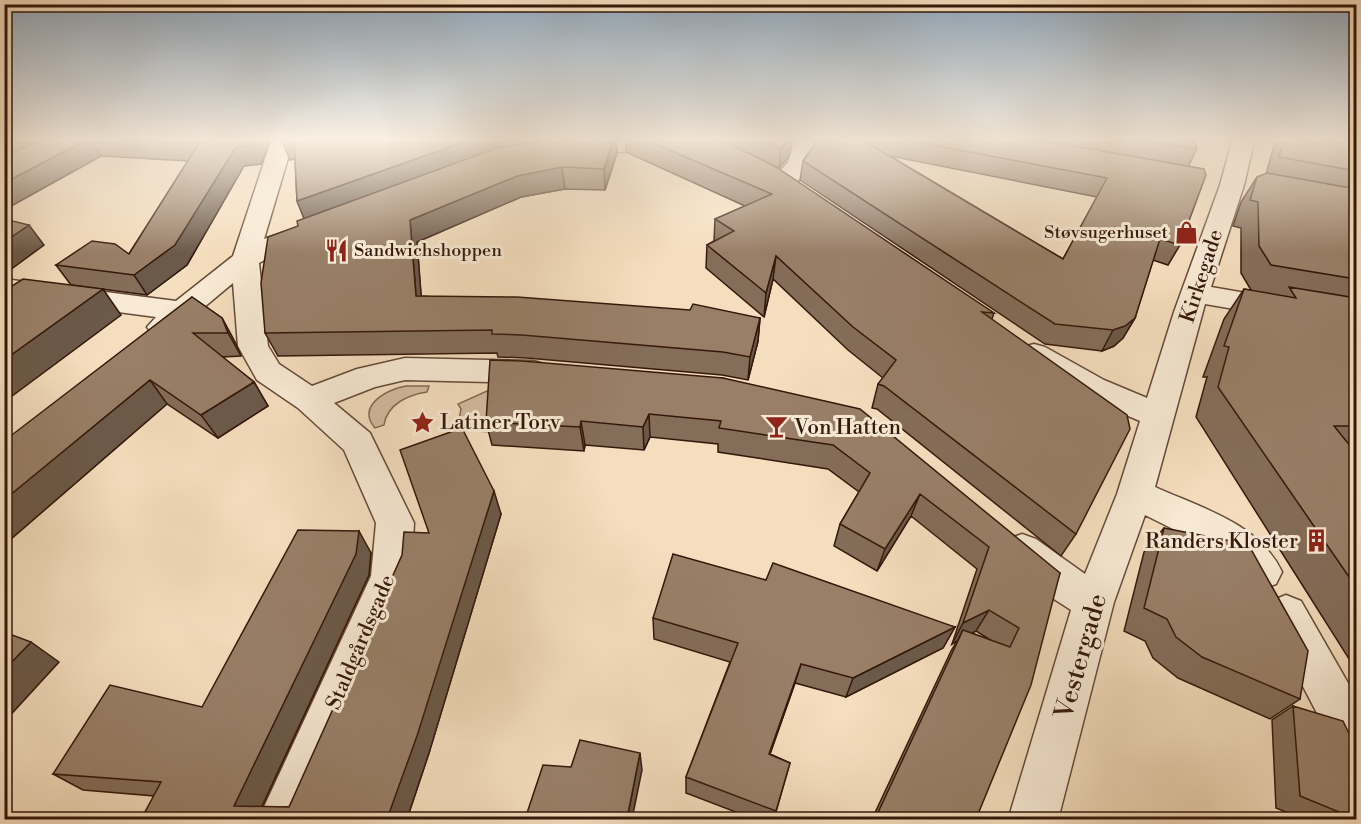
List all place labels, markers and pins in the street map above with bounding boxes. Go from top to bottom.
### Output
shop icon: Støvsugerhuset [1173,219,1199,245]
place label: Støvsugerhuset [1044,221,1169,244]
restaurant icon: Sandwichshoppen [323,237,349,263]
place label: Sandwichshoppen [354,239,502,262]
place icon: Latiner Torv [409,409,435,435]
place label: Latiner Torv [440,410,561,436]
bar icon: Von Hatten [763,414,789,440]
place label: Von Hatten [793,415,902,441]
building icon: Randers Kloster [1303,528,1329,554]
place label: Randers Kloster [1145,529,1298,555]

